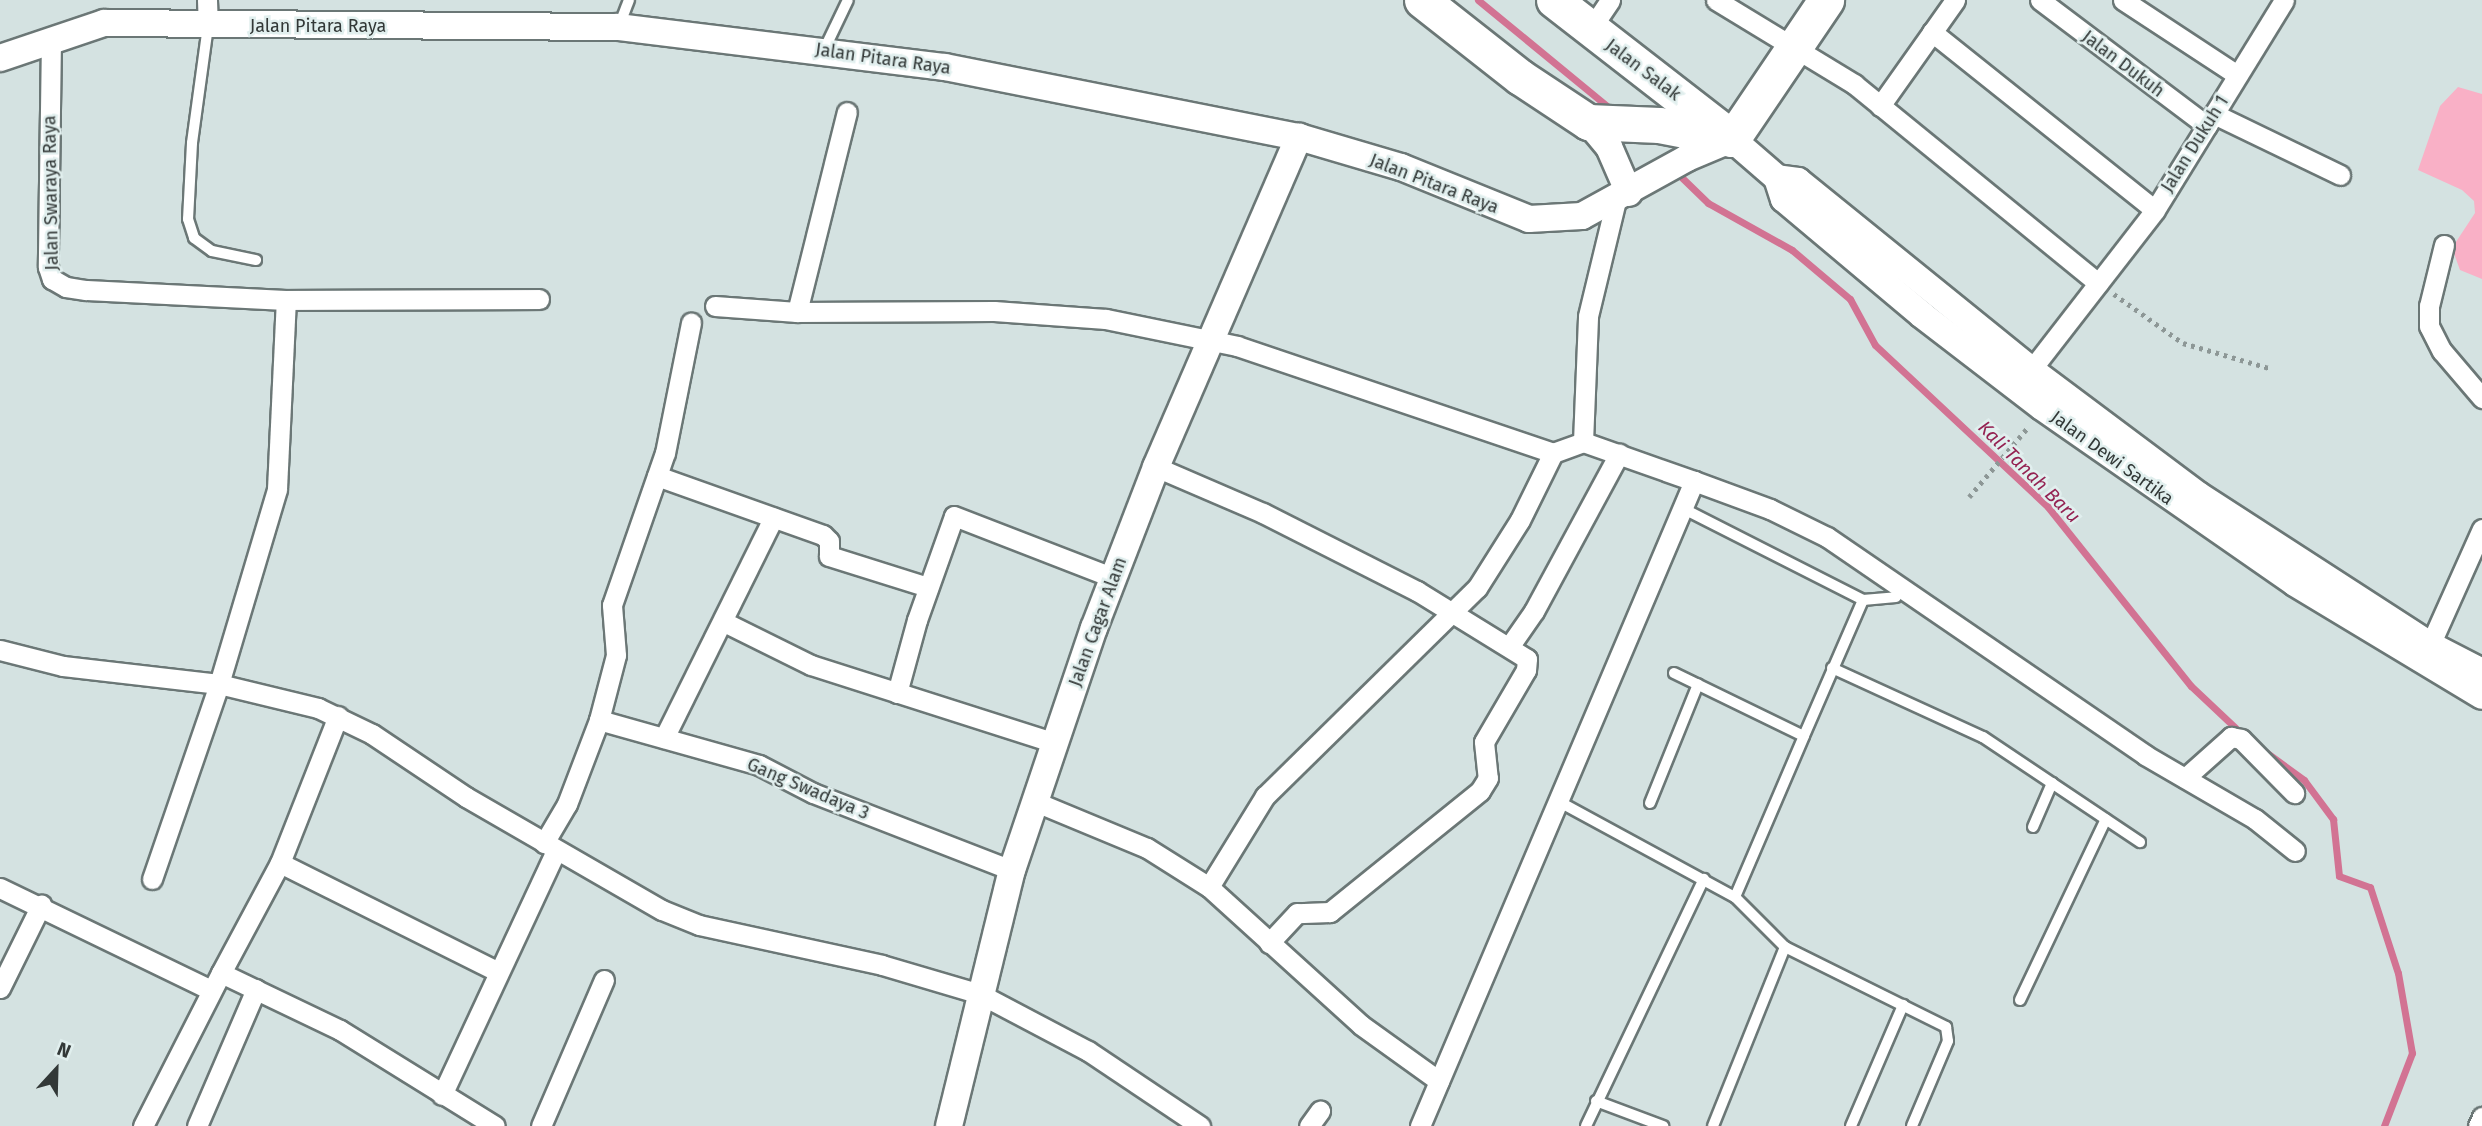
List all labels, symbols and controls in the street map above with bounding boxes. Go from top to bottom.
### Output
street label: Jalan Pitara Raya [250,15,386,37]
street label: Jalan Dukuh [2078,26,2168,102]
street label: Jalan Salak [1601,35,1685,105]
street label: Jalan Pitara Raya [814,39,952,79]
street label: Jalan Dukuh 1 [2157,92,2233,196]
street label: Jalan Swaraya Raya [39,115,63,271]
street label: Jalan Pitara Raya [1366,149,1502,219]
street label: Jalan Dewi Sartika [2046,406,2178,510]
water label: Kali Tanah Baru [1973,416,2085,528]
street label: Jalan Cagar Alam [1065,554,1131,690]
street label: Gang Swadaya 3 [744,754,872,824]
north arrow [21,1035,91,1105]
text: N [54,1037,74,1063]

